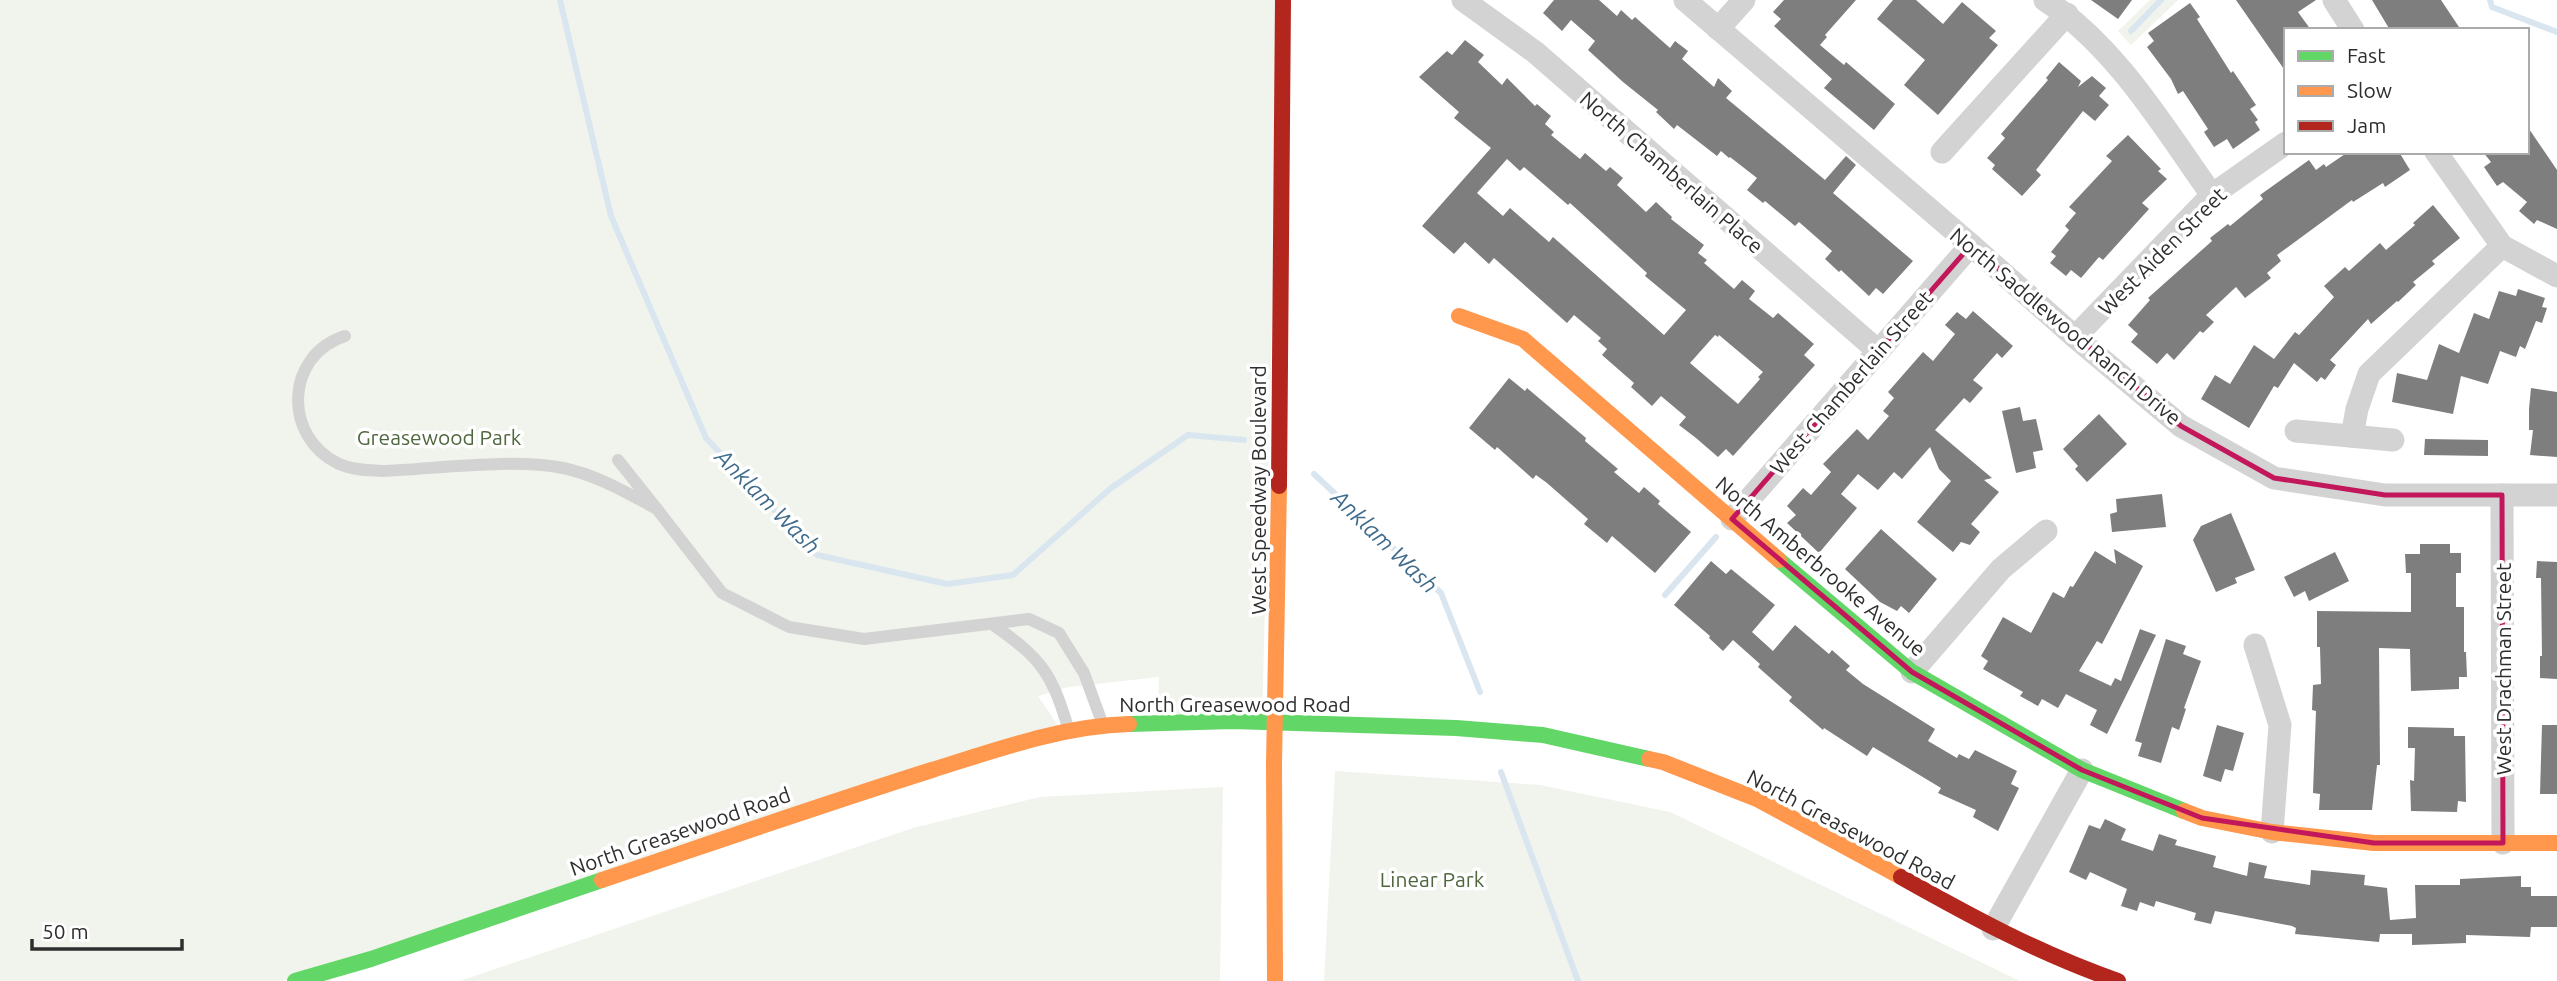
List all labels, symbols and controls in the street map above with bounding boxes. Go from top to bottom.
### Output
legend [2284,28,2529,154]
text: Fast [2347,43,2385,67]
text: Slow [2347,78,2392,102]
street label: North Chamberlain Place [1576,86,1768,258]
text: Jam [2347,113,2386,137]
street label: West Aiden Street [2093,182,2231,320]
street label: North Saddlewood Ranch Drive [1946,222,2186,430]
street label: West Chamberlain Street [1765,285,1937,479]
street label: West Speedway Boulevard [1246,365,1270,615]
park label: Greasewood Park [357,425,522,449]
water label: Anklam Wash [710,443,825,558]
street label: North Amberbrooke Avenue [1711,471,1931,661]
water label: Anklam Wash [1326,484,1443,598]
street label: West Drachman Street [2491,563,2515,775]
street label: North Greasewood Road [1119,692,1351,716]
street label: North Greasewood Road [1743,764,1959,894]
street label: North Greasewood Road [567,782,793,880]
park label: Linear Park [1380,867,1485,891]
scale bar [32,908,182,952]
text: 50 m [42,919,89,943]

